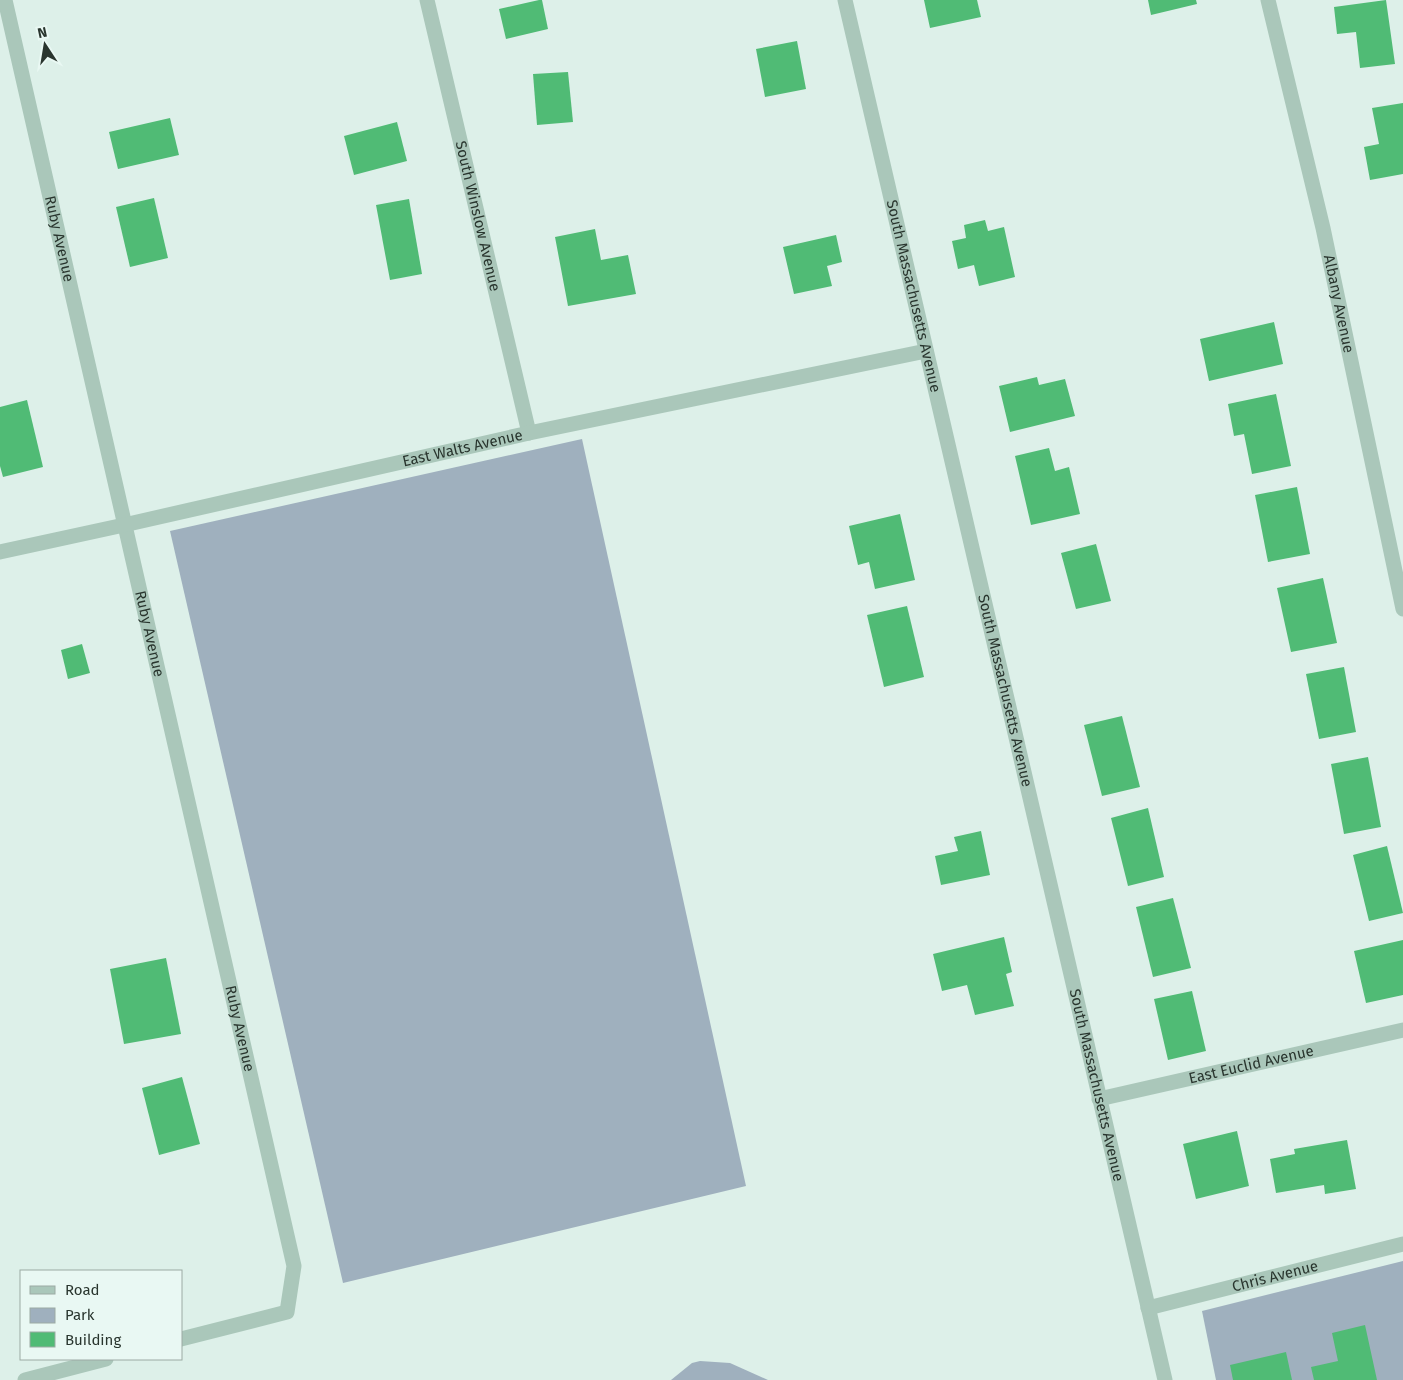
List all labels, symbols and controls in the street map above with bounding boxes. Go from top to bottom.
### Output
north arrow [20,20,70,70]
text: N [36,23,49,42]
street label: South Winslow Avenue [451,139,504,293]
street label: Ruby Avenue [41,194,78,284]
street label: South Massachusetts Avenue [883,198,945,394]
street label: Albany Avenue [1320,253,1358,355]
street label: East Walts Avenue [401,426,524,471]
street label: Ruby Avenue [131,589,168,679]
street label: South Massachusetts Avenue [974,593,1036,789]
street label: Ruby Avenue [221,984,258,1073]
street label: South Massachusetts Avenue [1066,987,1128,1183]
street label: East Euclid Avenue [1187,1042,1315,1087]
street label: Chris Avenue [1230,1257,1320,1296]
legend [20,1270,182,1360]
text: Road [65,1281,100,1299]
text: Park [65,1306,95,1324]
text: Building [65,1331,121,1349]

